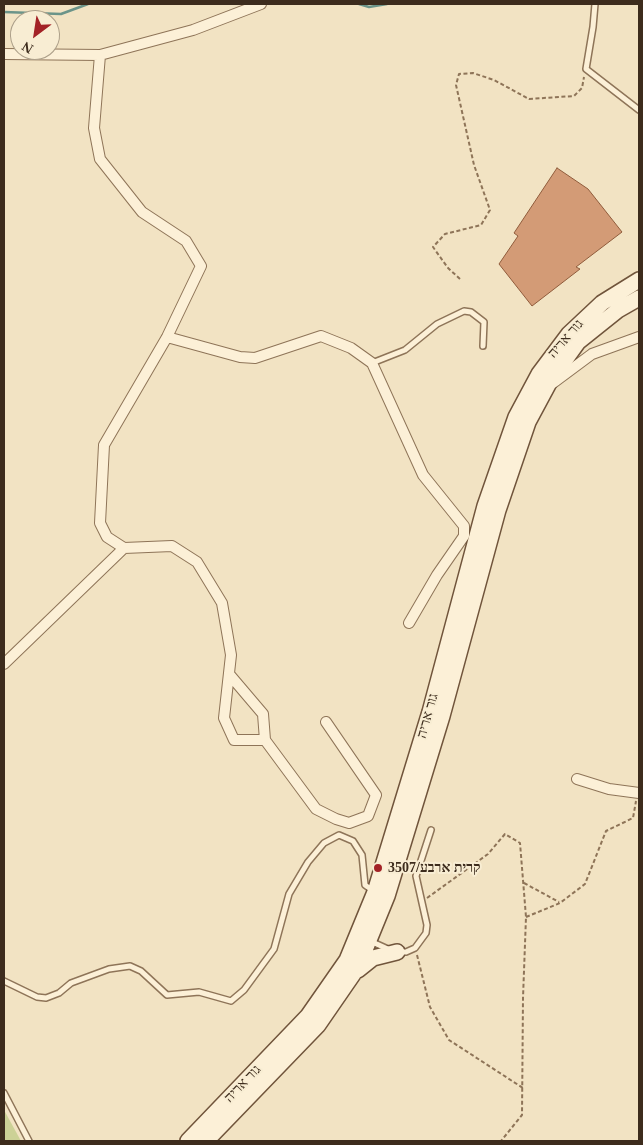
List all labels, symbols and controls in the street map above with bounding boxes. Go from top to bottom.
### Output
north arrow [10,10,60,60]
text: N [19,38,36,56]
street label: גור אריה [545,316,587,362]
street label: גור אריה [414,692,442,740]
place label: קרית ארבע/3507 [388,860,481,876]
marker: קרית ארבע/3507 [372,862,384,874]
street label: גור אריה [221,1062,265,1106]

